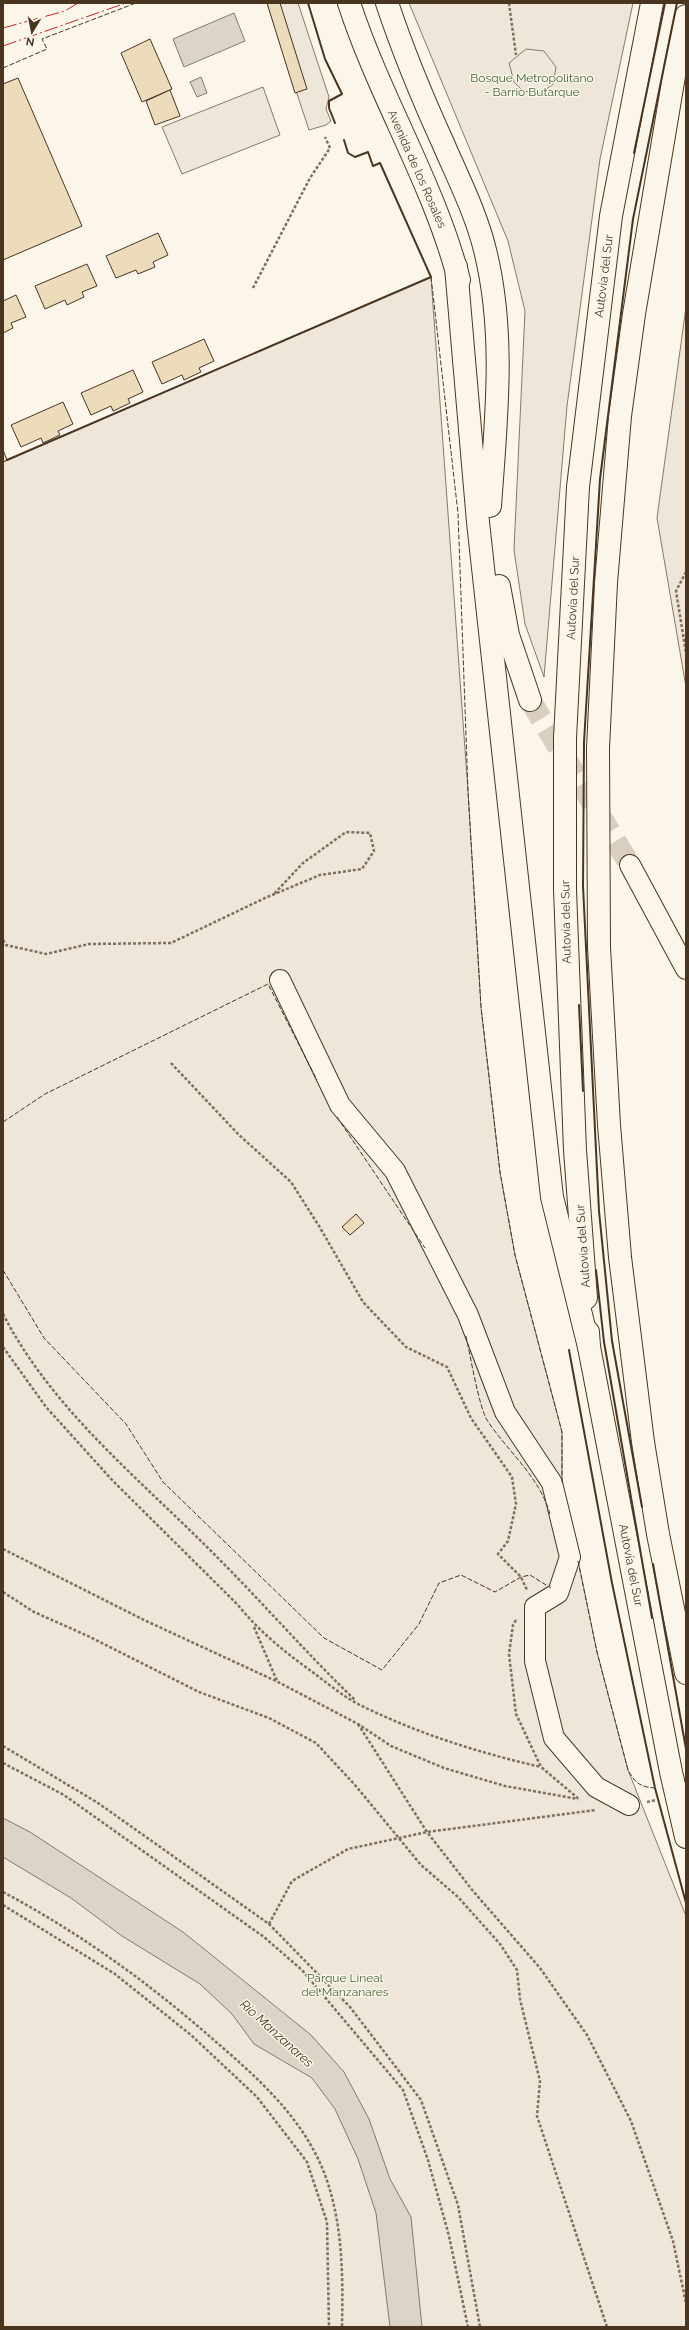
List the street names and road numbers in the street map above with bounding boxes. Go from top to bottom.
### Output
street label: Avenida de los Rosales [385,108,449,230]
street label: Autovía del Sur [592,233,616,318]
street label: Autovía del Sur [564,555,582,640]
street label: Autovía del Sur [558,879,574,964]
street label: Autovía del Sur [573,1203,593,1288]
street label: Autovía del Sur [616,1523,646,1608]

